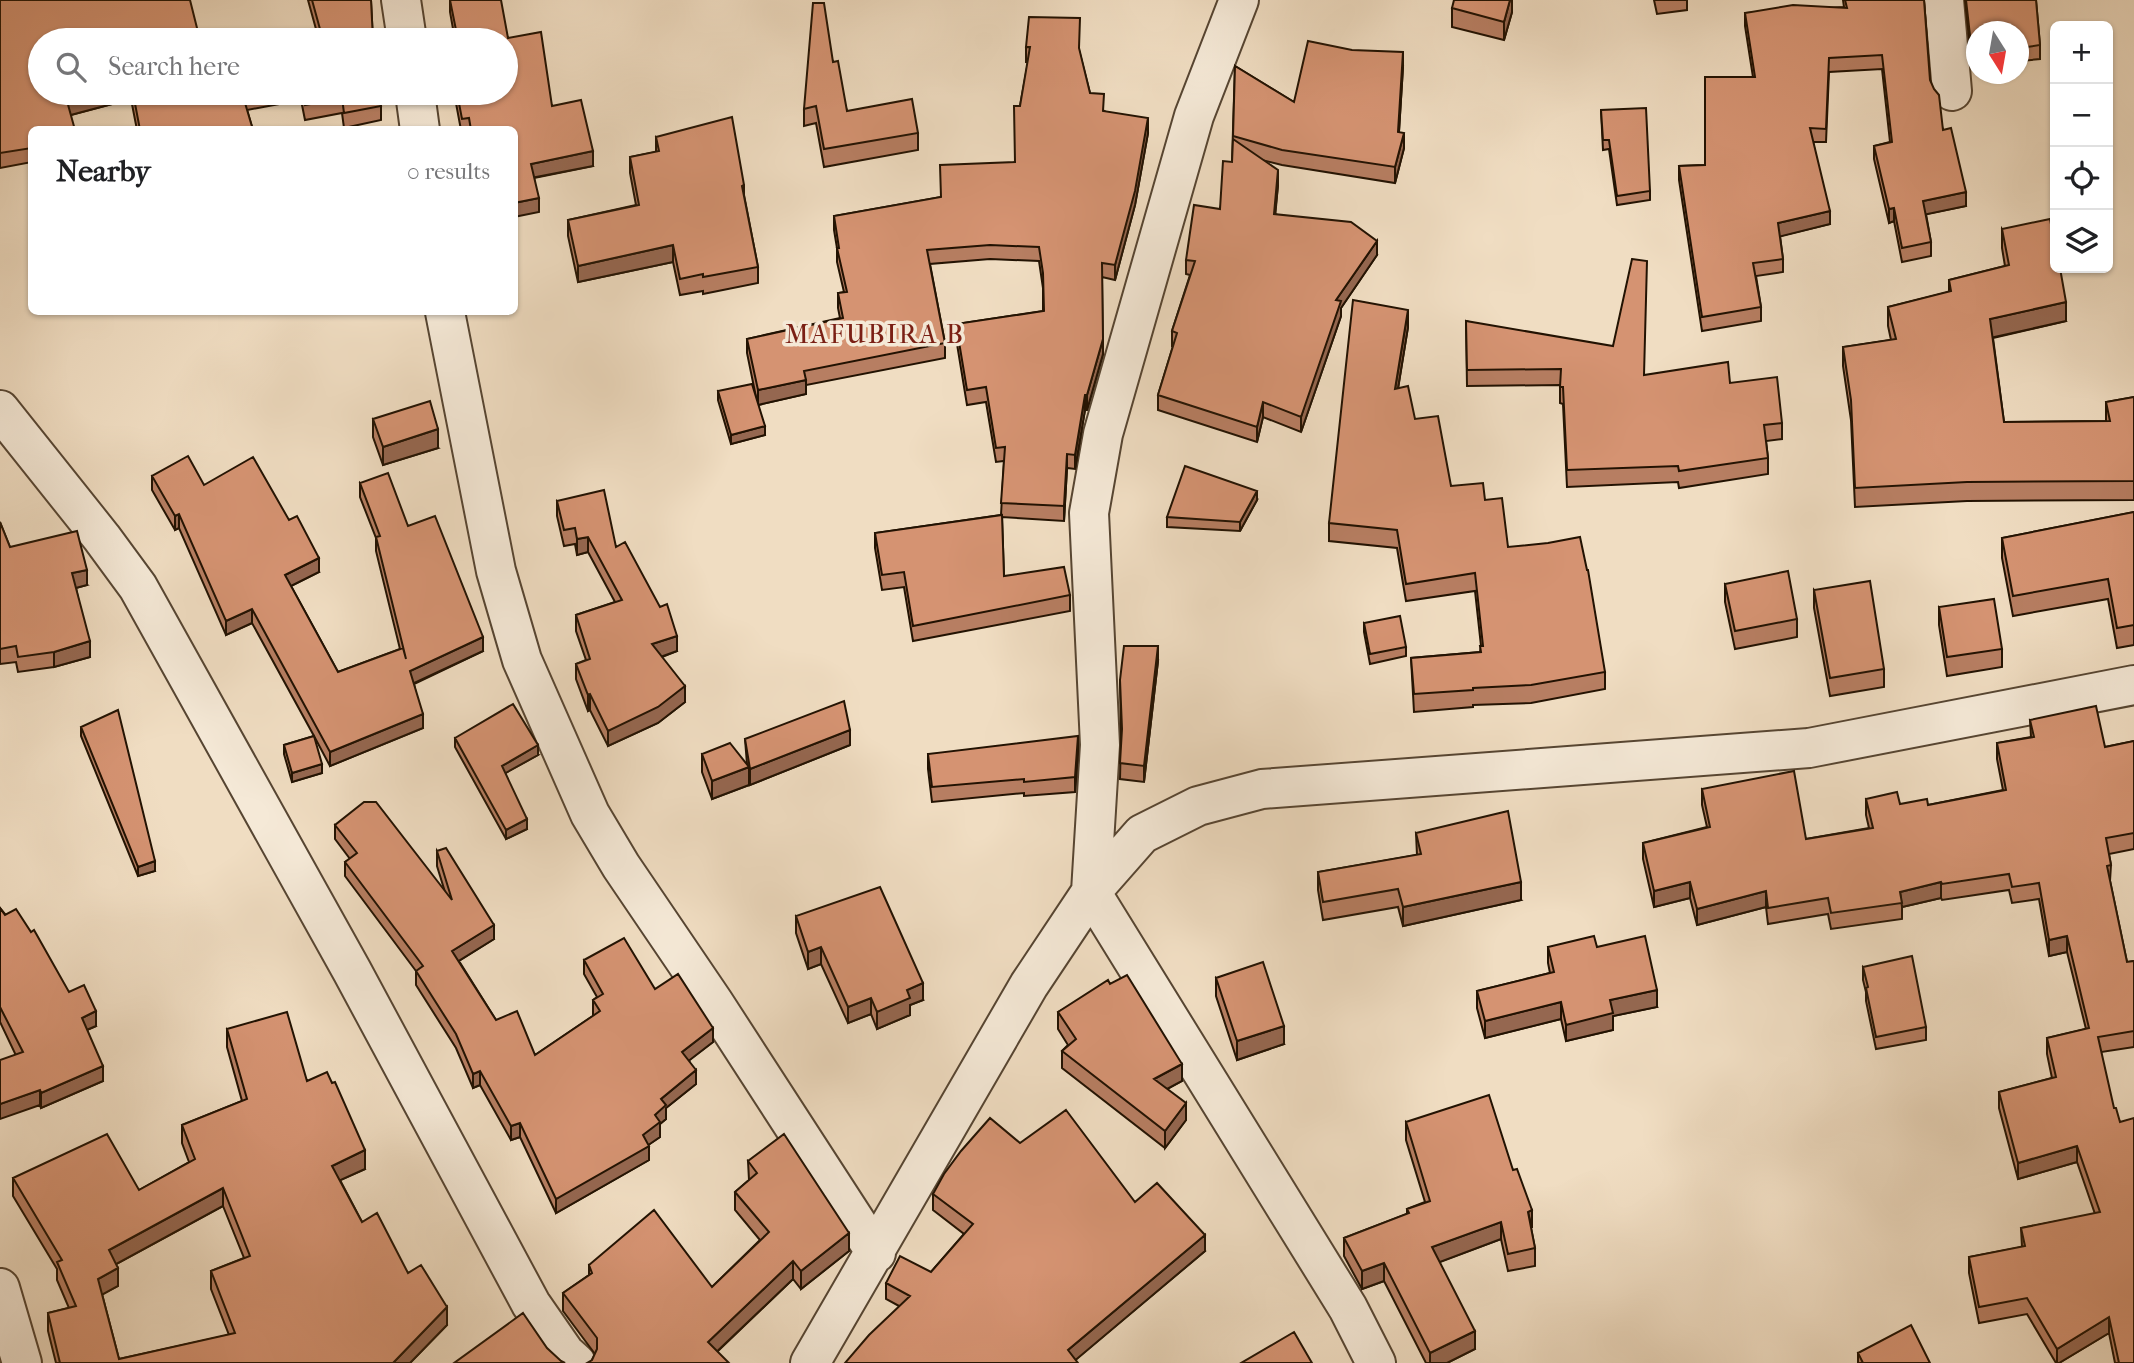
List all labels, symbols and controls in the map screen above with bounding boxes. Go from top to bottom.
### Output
north arrow [1966,21,2029,84]
map controls [2050,21,2113,273]
button: + [2050,21,2113,84]
search box [28,28,518,105]
icon: search [52,48,90,86]
text: Search here [108,51,240,82]
button: − [2050,84,2113,147]
button: locate [2050,147,2113,210]
text: Nearby [56,154,151,189]
text: 0 results [407,158,490,185]
button: layers [2050,210,2113,273]
district label: MAFUBIRA B [785,319,965,350]

